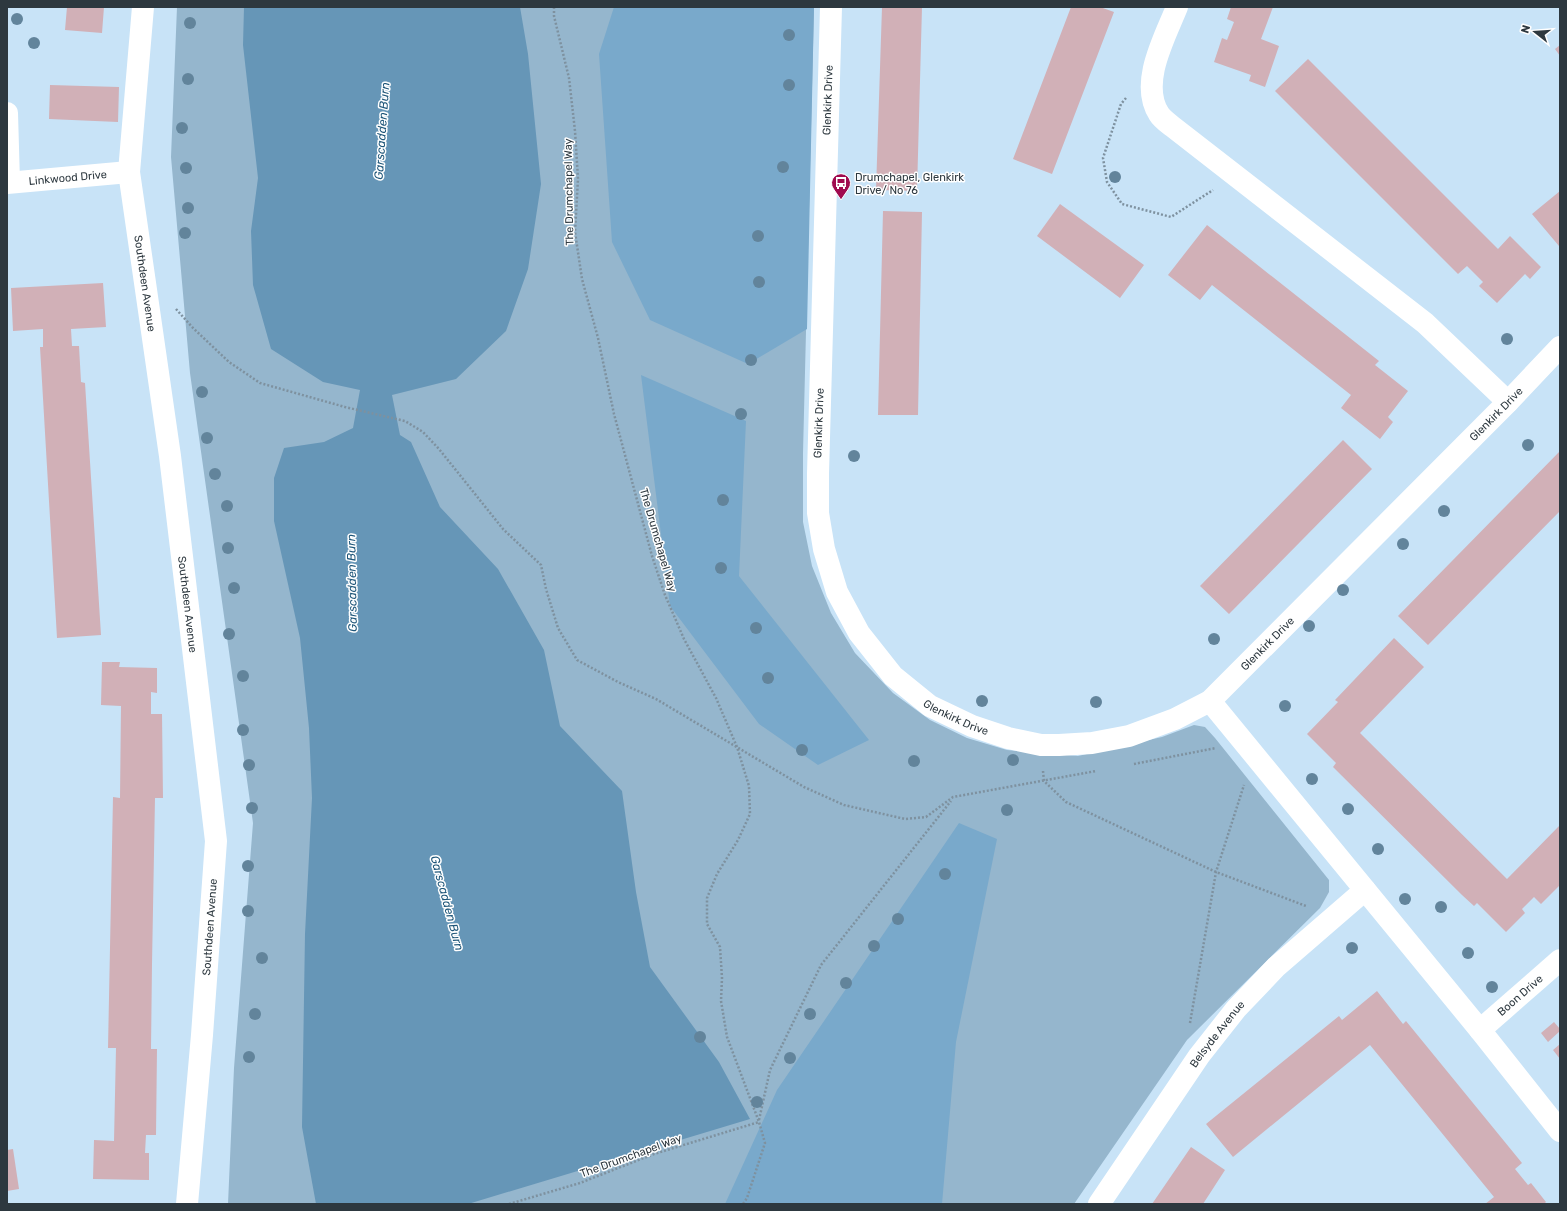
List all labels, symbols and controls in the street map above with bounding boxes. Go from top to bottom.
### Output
north arrow [1515,12,1555,52]
text: N [1519,23,1533,35]
street label: Glenkirk Drive [820,65,836,135]
water label: Garscadden Burn [372,82,392,180]
street label: The Drumchapel Way [562,138,576,246]
street label: Linkwood Drive [28,168,107,188]
place label: Drumchapel, Glenkirk Drive/ No 76 [855,171,964,197]
bus stop icon: Drumchapel, Glenkirk Drive/ No 76 [830,172,852,200]
street label: Southdeen Avenue [132,234,158,332]
street label: Glenkirk Drive [1467,384,1525,444]
street label: Glenkirk Drive [811,388,827,458]
street label: The Drumchapel Way [637,487,679,593]
water label: Garscadden Burn [344,534,360,632]
street label: Southdeen Avenue [176,555,200,654]
street label: Glenkirk Drive [1238,614,1297,673]
street label: Glenkirk Drive [921,697,990,738]
water label: Garscadden Burn [428,854,466,952]
street label: Southdeen Avenue [200,878,220,976]
street label: Boon Drive [1495,972,1545,1018]
street label: Belsyde Avenue [1187,998,1247,1070]
street label: The Drumchapel Way [578,1132,684,1180]

